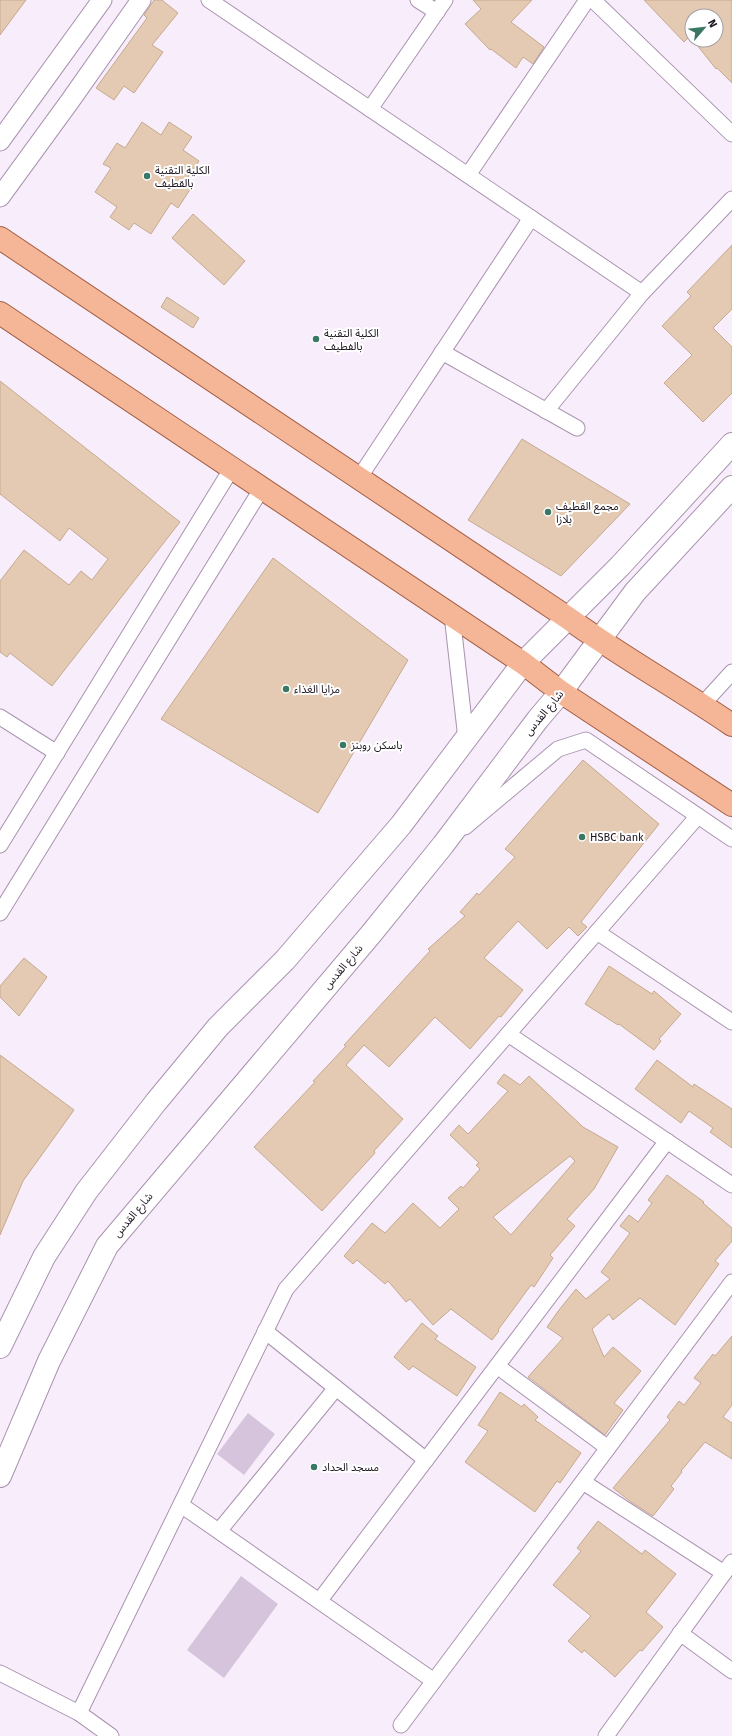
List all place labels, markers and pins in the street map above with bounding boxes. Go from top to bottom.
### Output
place label: الكلية التقنية بالقطيف [155,164,210,190]
marker: الكلية التقنية بالقطيف [142,171,152,181]
place label: الكلية التقنية بالفطيف [324,327,379,353]
marker: الكلية التقنية بالفطيف [311,334,321,344]
place label: مجمع القطيف بلازا [556,500,619,526]
marker: مجمع القطيف بلازا [543,507,553,517]
place label: مزايا الغذاء [294,683,340,696]
marker: مزايا الغذاء [281,684,291,694]
place label: باسكن روبنز [350,739,402,752]
marker: باسكن روبنز [338,740,348,750]
place label: HSBC bank [590,831,644,844]
marker: HSBC bank [577,832,587,842]
place label: مسجد الحداد [322,1461,379,1474]
marker: مسجد الحداد [309,1462,319,1472]

